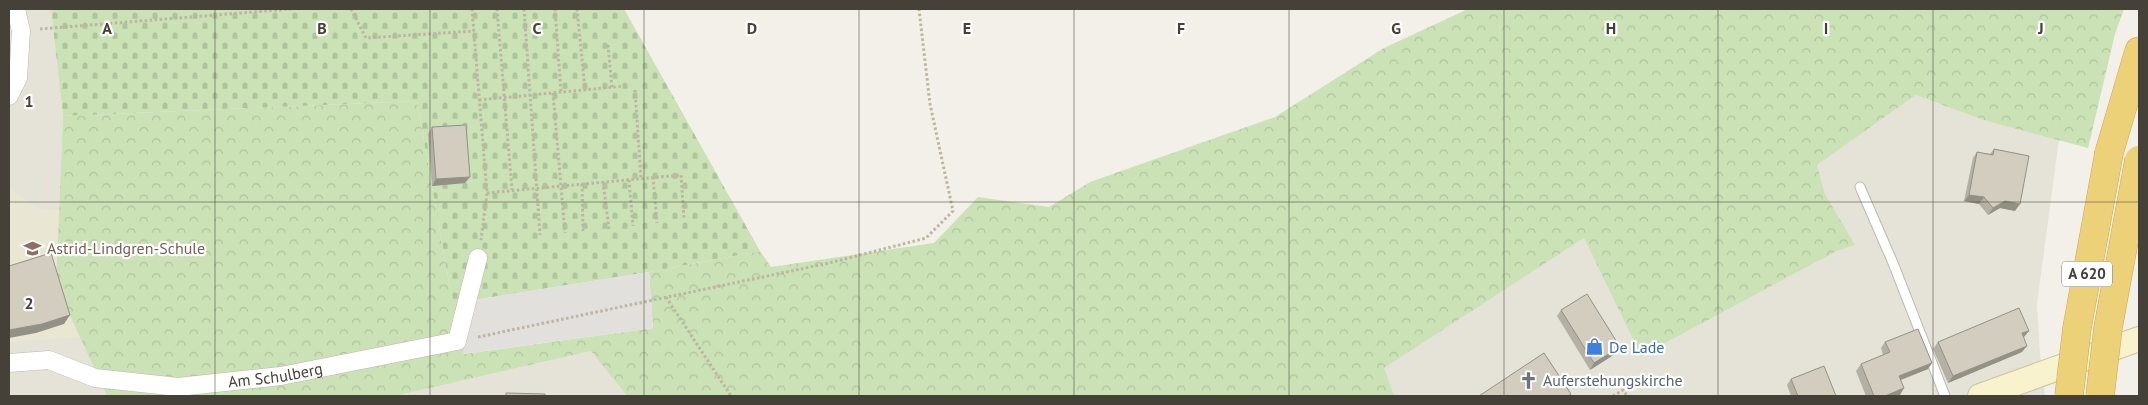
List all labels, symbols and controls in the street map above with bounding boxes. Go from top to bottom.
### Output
text: A [102,18,112,38]
text: B [317,18,327,38]
text: C [533,18,542,38]
text: D [747,18,757,38]
text: E [963,18,971,38]
text: F [1177,18,1185,38]
text: G [1391,18,1401,38]
text: H [1606,18,1616,38]
text: I [1824,18,1828,38]
text: J [2037,18,2044,38]
text: 1 [24,91,34,111]
school or university icon: Astrid-Lindgren-Schule [23,238,43,258]
place label: Astrid-Lindgren-Schule [47,238,205,258]
road number: A 620 [2062,262,2112,286]
text: 2 [24,293,34,313]
shop icon: De Lade [1585,337,1605,357]
place label: De Lade [1609,337,1665,357]
street label: Am Schulberg [227,358,324,392]
church icon: Auferstehungskirche [1519,370,1539,390]
place label: Auferstehungskirche [1543,370,1683,390]

